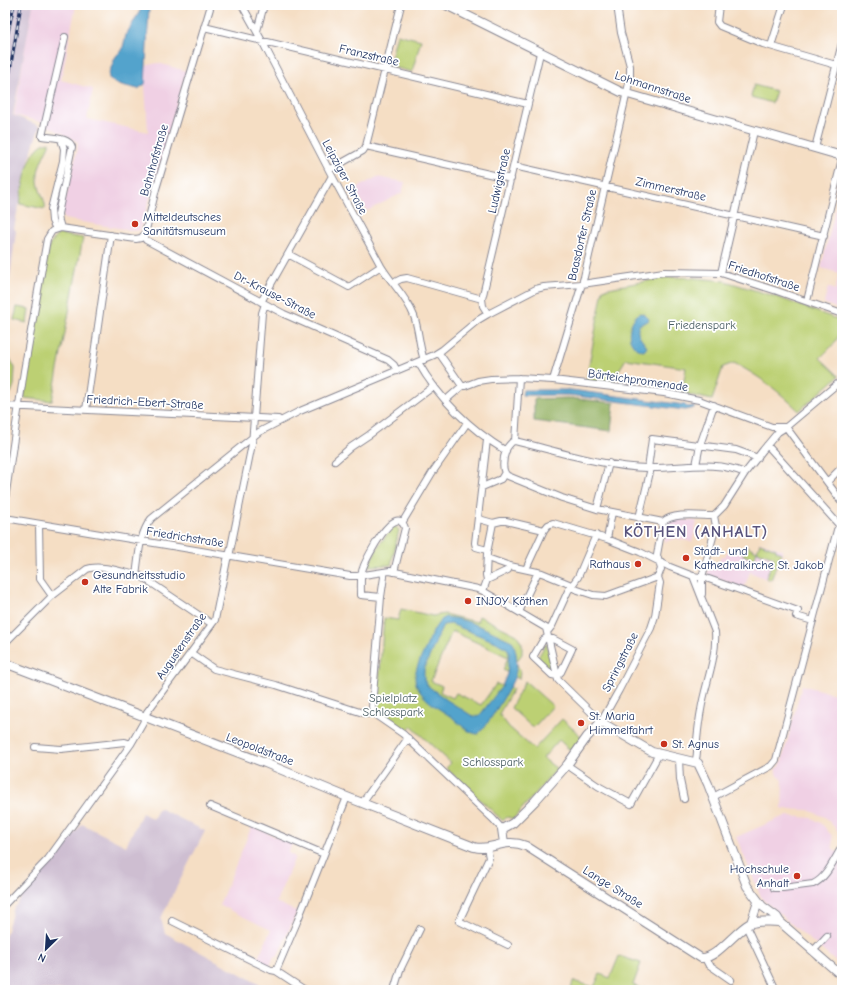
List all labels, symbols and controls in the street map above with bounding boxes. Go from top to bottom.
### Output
street label: Franzstraße [338,41,400,69]
street label: Lohmannstraße [613,68,693,106]
street label: Bahnhofstraße [137,122,171,198]
street label: Leipziger Straße [319,137,371,217]
street label: Ludwigstraße [485,147,513,215]
street label: Zimmerstraße [634,174,708,204]
street label: Baasdorfer Straße [565,188,599,282]
place label: Mitteldeutsches Sanitätsmuseum [143,210,226,238]
marker: Mitteldeutsches Sanitätsmuseum [130,219,140,229]
street label: Friedhofstraße [726,258,802,294]
street label: Dr.-Krause-Straße [232,268,318,322]
park label: Friedenspark [668,318,736,332]
street label: Bärteichpromenade [587,366,689,394]
street label: Friedrich-Ebert-Straße [86,392,204,412]
district label: KÖTHEN (ANHALT) [624,523,768,541]
street label: Friedrichstraße [145,524,225,550]
place label: Stadt- und Kathedralkirche St. Jakob [694,544,824,572]
marker: Stadt- und Kathedralkirche St. Jakob [681,553,691,563]
place label: Rathaus [590,557,630,571]
marker: Rathaus [633,559,643,569]
place label: Gesundheitsstudio Alte Fabrik [93,568,185,596]
marker: Gesundheitsstudio Alte Fabrik [80,577,90,587]
place label: INJOY Köthen [476,594,548,608]
marker: INJOY Köthen [463,596,473,606]
street label: Augustenstraße [153,610,209,682]
street label: Springstraße [599,630,641,694]
park label: Spielplatz Schlosspark [363,691,424,719]
place label: St. Maria Himmelfahrt [589,709,653,737]
marker: St. Maria Himmelfahrt [576,718,586,728]
street label: Leopoldstraße [224,730,296,768]
place label: St. Agnus [672,737,719,751]
marker: St. Agnus [659,739,669,749]
park label: Schlosspark [463,755,524,769]
place label: Hochschule Anhalt [730,862,790,890]
street label: Lange Straße [580,863,646,911]
marker: Hochschule Anhalt [792,871,802,881]
north arrow [26,929,66,969]
text: N [36,950,48,965]

